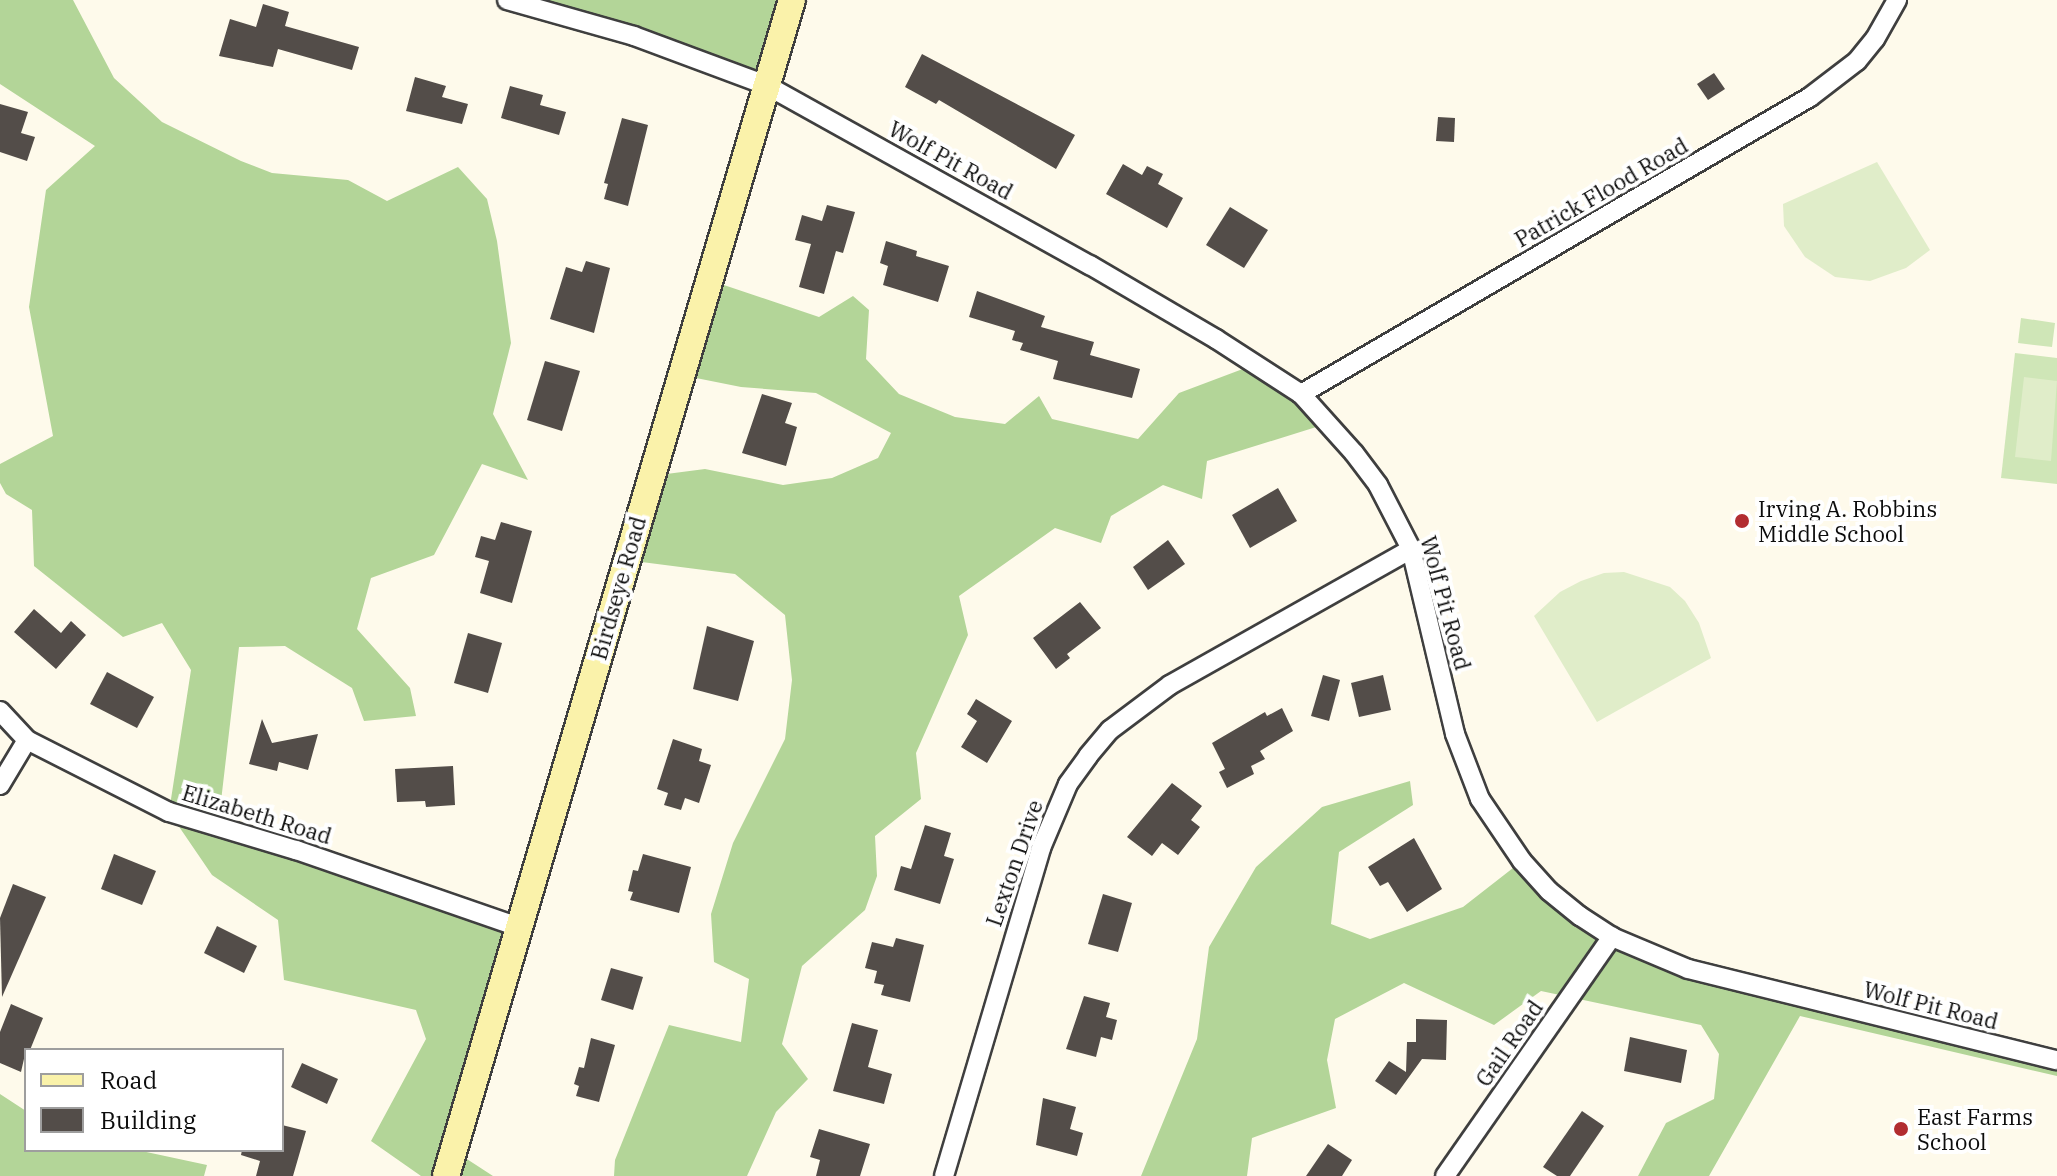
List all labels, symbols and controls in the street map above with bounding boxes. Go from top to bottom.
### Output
street label: Wolf Pit Road [884,115,1018,205]
street label: Patrick Flood Road [1510,132,1692,252]
place label: Irving A. Robbins Middle School [1758,495,1937,546]
marker: Irving A. Robbins Middle School [1733,512,1751,530]
street label: Birdseye Road [585,513,651,663]
street label: Wolf Pit Road [1415,533,1477,673]
street label: Elizabeth Road [179,779,335,849]
street label: Lexton Drive [980,796,1048,930]
street label: Wolf Pit Road [1861,976,2001,1034]
street label: Gail Road [1470,995,1548,1091]
legend [24,1048,284,1152]
text: Road [100,1064,157,1096]
place label: East Farms School [1917,1103,2033,1154]
text: Building [100,1104,196,1136]
marker: East Farms School [1892,1120,1910,1138]

